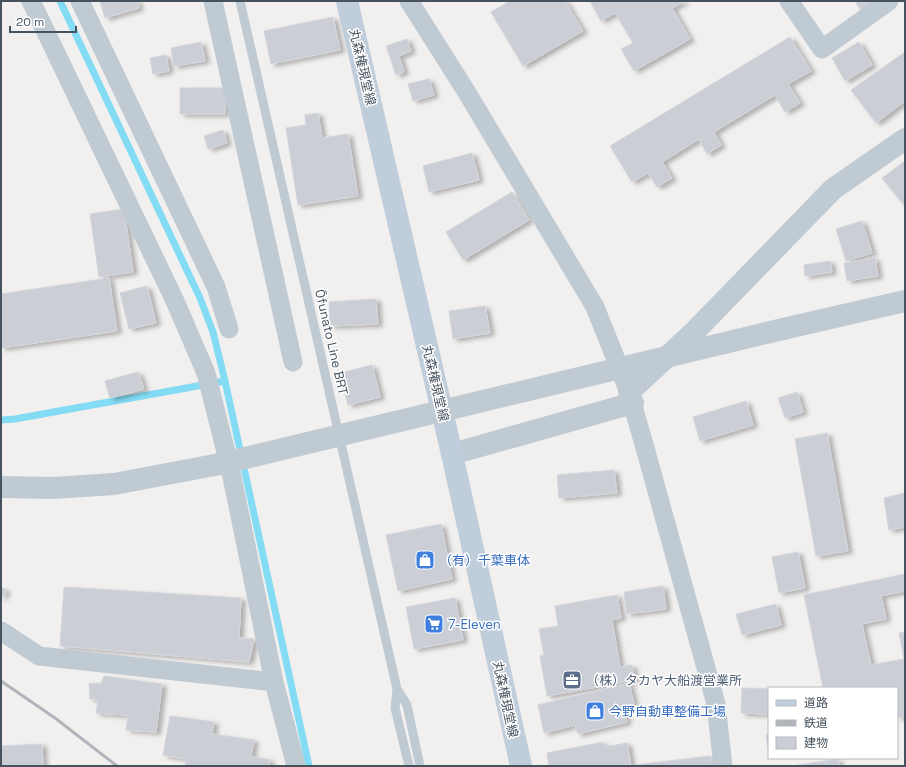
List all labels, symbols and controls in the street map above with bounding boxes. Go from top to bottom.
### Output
scale bar [10,8,76,34]
text: 20 m [16,14,44,30]
street label: 丸森権現堂線 [345,27,380,107]
street label: Ōfunato Line BRT [311,288,352,397]
street label: 丸森権現堂線 [418,343,453,423]
shop icon: （有）千葉車体 [414,549,436,571]
place label: （有）千葉車体 [439,552,530,569]
supermarket icon: 7-Eleven [423,613,445,635]
place label: 7-Eleven [448,616,501,633]
street label: 丸森権現堂線 [489,659,522,739]
office icon: （株）タカヤ大船渡営業所 [561,669,583,691]
place label: （株）タカヤ大船渡営業所 [586,672,742,689]
legend [768,687,898,759]
text: 道路 [804,695,828,711]
shop icon: 今野自動車整備工場 [584,700,606,722]
place label: 今野自動車整備工場 [609,703,726,720]
text: 鉄道 [804,715,828,731]
text: 建物 [804,735,828,751]

